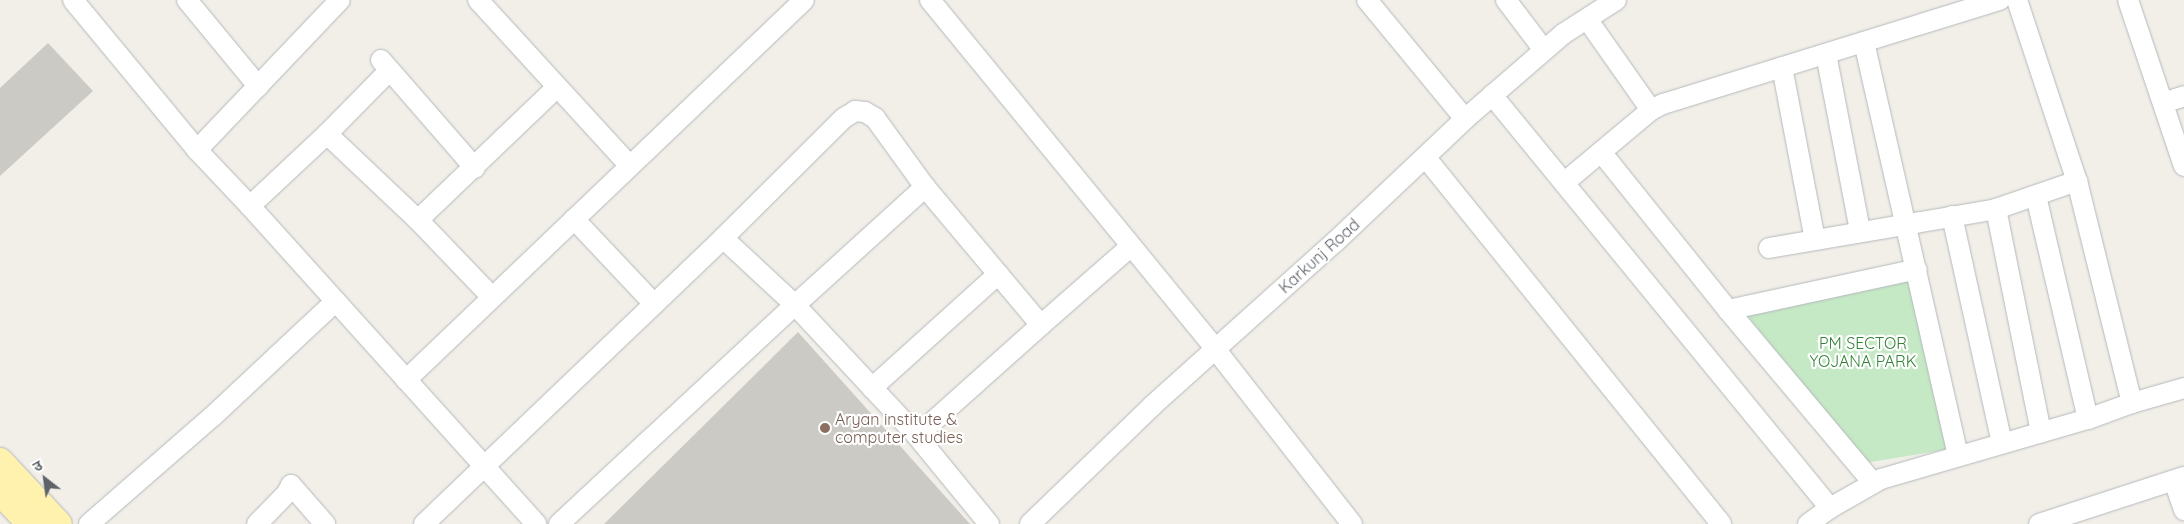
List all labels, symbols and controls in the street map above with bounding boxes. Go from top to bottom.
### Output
street label: Karkunj Road [1275,215,1363,297]
park label: PM SECTOR YOJANA PARK [1810,333,1916,371]
place label: Aryan institute & computer studies [835,409,963,447]
marker: Aryan institute & computer studies [819,422,831,434]
north arrow [20,454,70,504]
text: उ [29,456,46,476]

